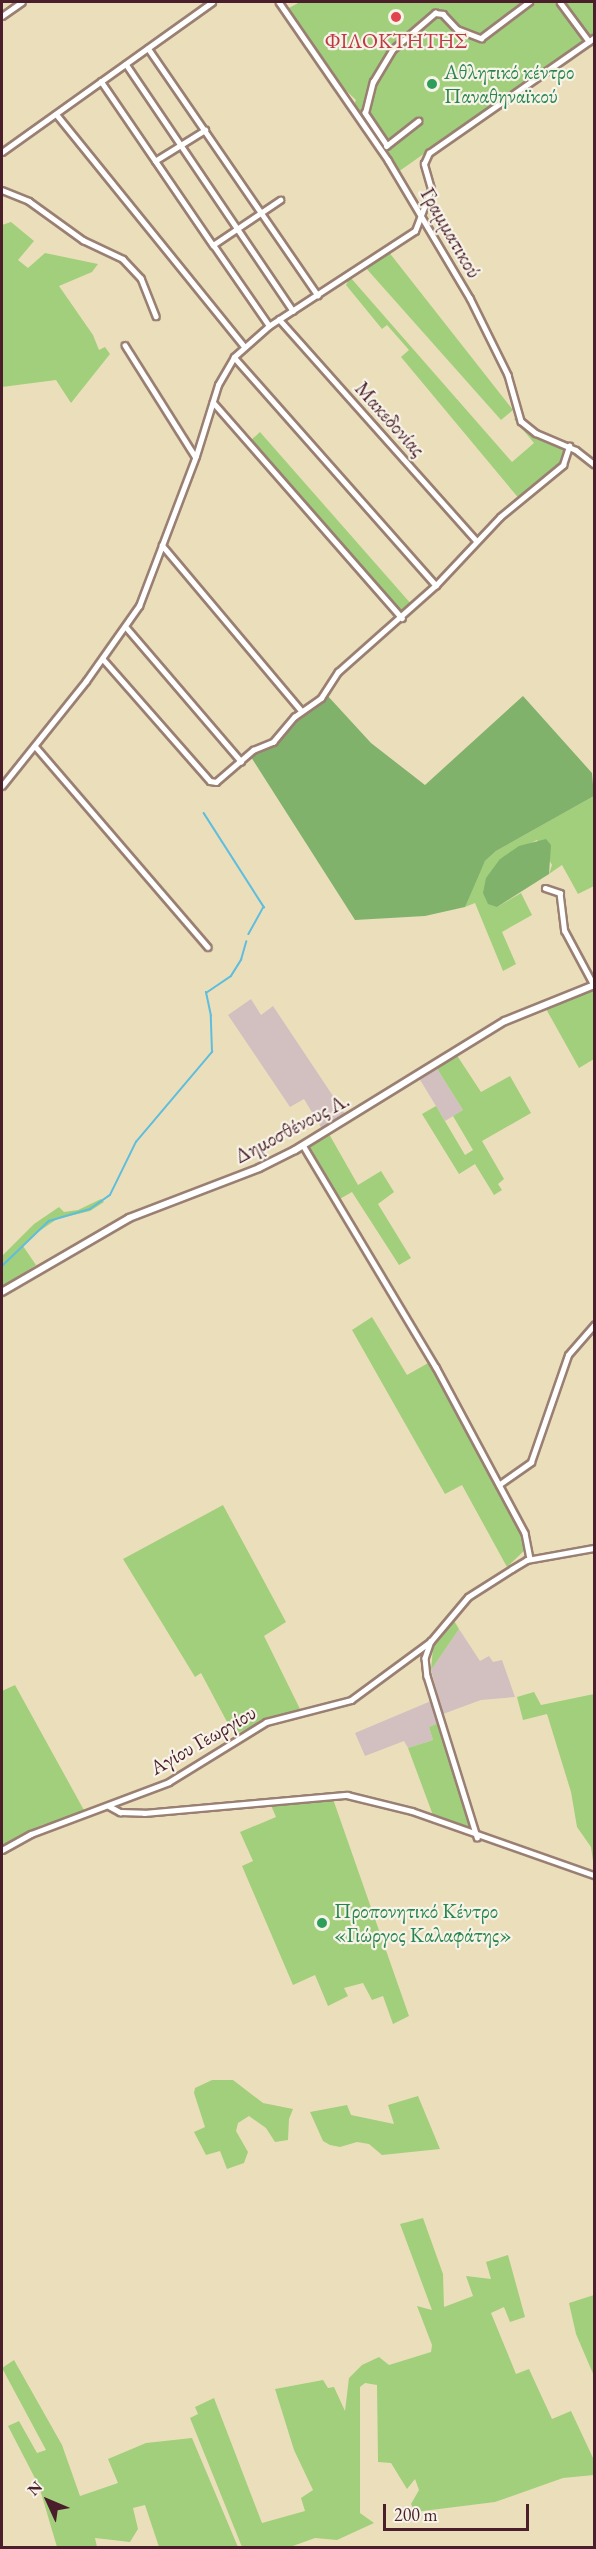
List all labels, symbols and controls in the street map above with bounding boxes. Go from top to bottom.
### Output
marker: ΦΙΛΟΚΤΗΤΗΣ [387,8,405,26]
place label: ΦΙΛΟΚΤΗΤΗΣ [325,28,467,54]
place label: Αθλητικό κέντρο Παναθηναϊκού [444,59,574,109]
marker: Αθλητικό κέντρο Παναθηναϊκού [425,77,439,91]
street label: Γραμματικού [415,183,487,283]
street label: Μακεδονίας [350,376,430,462]
street label: Δημοσθένους Λ. [230,1087,354,1169]
street label: Αγίου Γεωργίου [145,1700,261,1780]
place label: Προπονητικό Κέντρο «Γιώργος Καλαφάτης» [334,1898,512,1948]
marker: Προπονητικό Κέντρο «Γιώργος Καλαφάτης» [315,1916,329,1930]
north arrow [18,2471,78,2531]
text: N [23,2476,47,2500]
scale bar [386,2492,532,2530]
text: 200 m [394,2503,438,2526]

